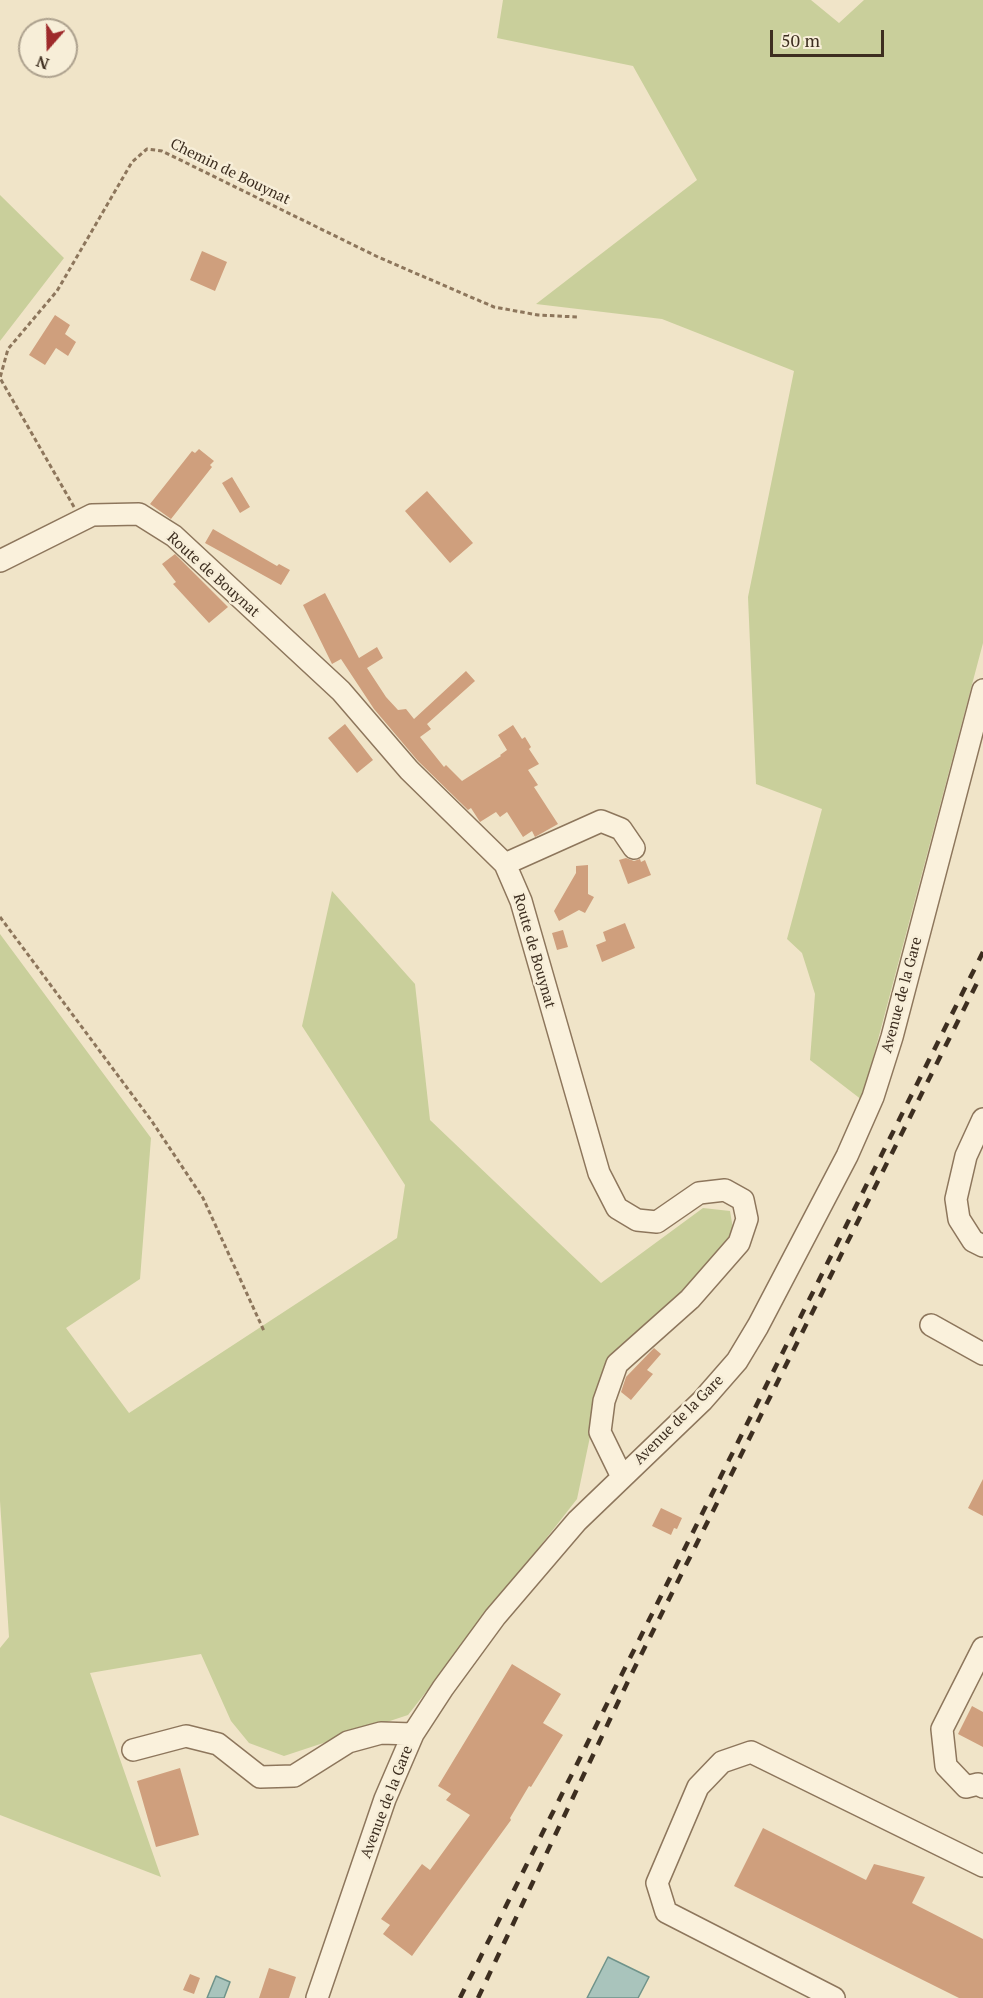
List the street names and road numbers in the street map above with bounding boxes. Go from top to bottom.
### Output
street label: Chemin de Bouynat [167,135,293,209]
street label: Route de Bouynat [163,529,263,621]
street label: Route de Bouynat [509,892,559,1010]
street label: Avenue de la Gare [878,935,926,1055]
street label: Avenue de la Gare [630,1371,728,1469]
street label: Avenue de la Gare [357,1743,417,1861]

